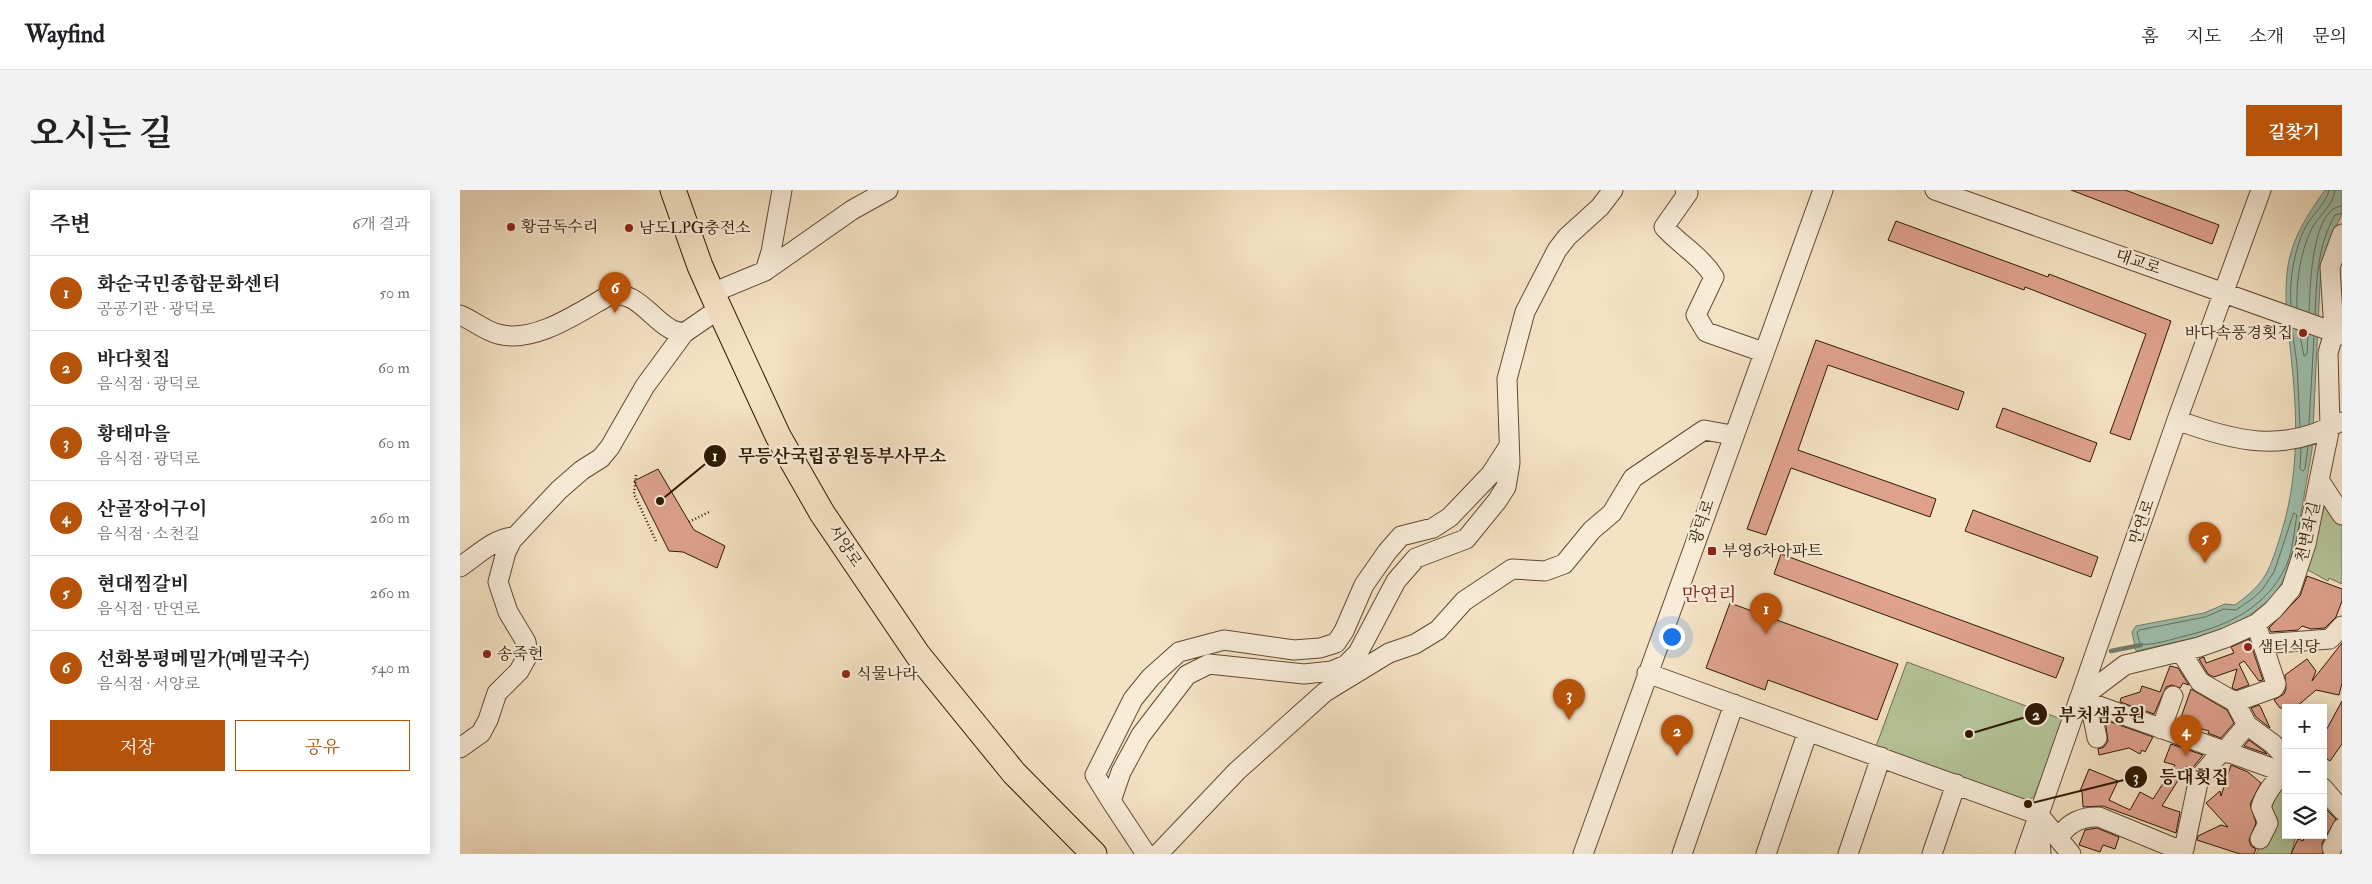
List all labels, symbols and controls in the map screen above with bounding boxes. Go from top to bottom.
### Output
text: Wayfind [25,19,105,50]
text: 홈 [2141,25,2159,48]
text: 지도 [2187,25,2221,48]
text: 소개 [2249,25,2284,48]
text: 문의 [2312,25,2347,48]
button: 길찾기 [2246,105,2342,156]
text: 오시는 길 [30,112,173,156]
text: 주변 [50,211,91,238]
text: 6개 결과 [352,214,410,234]
place label: 황금독수리 [521,217,598,237]
place label: 남도LPG충전소 [639,218,751,238]
marker: 황금독수리 [505,221,517,233]
marker: 남도LPG충전소 [623,222,635,234]
street label: 대교로 [2113,245,2164,279]
text: 화순국민종합문화센터 [97,272,281,296]
pin: 6 [599,272,631,313]
text: 1 [63,283,69,303]
text: 50 m [379,283,410,303]
text: 공공기관 · 광덕로 [97,299,215,319]
place label: 바다속풍경횟집 [2185,323,2293,343]
marker: 바다속풍경횟집 [2297,327,2309,339]
text: 바다횟집 [97,347,170,371]
text: 2 [62,358,70,378]
text: 60 m [378,358,410,378]
text: 음식점 · 광덕로 [97,374,200,394]
text: 황태마을 [97,422,170,446]
text: 3 [63,433,69,453]
text: 60 m [378,433,410,453]
callout: 무등산국립공원동부사무소 [703,439,957,472]
text: 무등산국립공원동부사무소 [738,445,947,468]
text: 1 [712,447,718,466]
text: 음식점 · 광덕로 [97,449,200,469]
street label: 광덕로 [1685,496,1719,547]
street label: 만연로 [2125,496,2159,547]
text: 산골장어구이 [97,497,207,521]
street label: 천변좌길 [2291,500,2325,564]
text: 4 [62,508,70,528]
text: 260 m [370,508,410,528]
street label: 서양로 [824,521,867,571]
pin: 5 [2189,522,2221,563]
text: 음식점 · 소천길 [97,524,200,544]
place label: 부영6차아파트 [1722,541,1823,561]
marker: 부영6차아파트 [1706,545,1718,557]
text: 현대찜갈비 [97,572,189,596]
text: 5 [62,583,70,603]
text: 260 m [370,583,410,603]
district label: 만연리 [1681,583,1737,607]
pin: 1 [1750,593,1782,634]
text: 음식점 · 만연로 [97,599,200,619]
your location [1659,624,1685,650]
place label: 샘터식당 [2258,637,2320,657]
marker: 샘터식당 [2242,641,2254,653]
place label: 송죽헌 [497,644,543,664]
text: 선화봉평메밀가(메밀국수) [97,647,309,671]
marker: 송죽헌 [481,648,493,660]
text: 6 [62,658,70,678]
text: 540 m [371,658,410,678]
place label: 식물나라 [856,664,918,684]
marker: 식물나라 [840,668,852,680]
text: 음식점 · 서양로 [97,674,200,694]
pin: 3 [1553,679,1585,720]
callout: 부처샘공원 [2024,698,2156,731]
text: 부처샘공원 [2059,704,2145,727]
map controls [2282,704,2327,839]
button: + [2282,704,2327,749]
text: 2 [2032,706,2040,725]
pin: 2 [1661,715,1693,756]
pin: 4 [2170,715,2202,756]
button: 저장 [50,720,225,771]
button: 공유 [235,720,410,771]
button: − [2282,749,2327,794]
callout: 등대횟집 [2124,760,2238,793]
text: 등대횟집 [2159,766,2229,789]
text: 3 [2133,768,2139,787]
button: layers [2282,794,2327,839]

